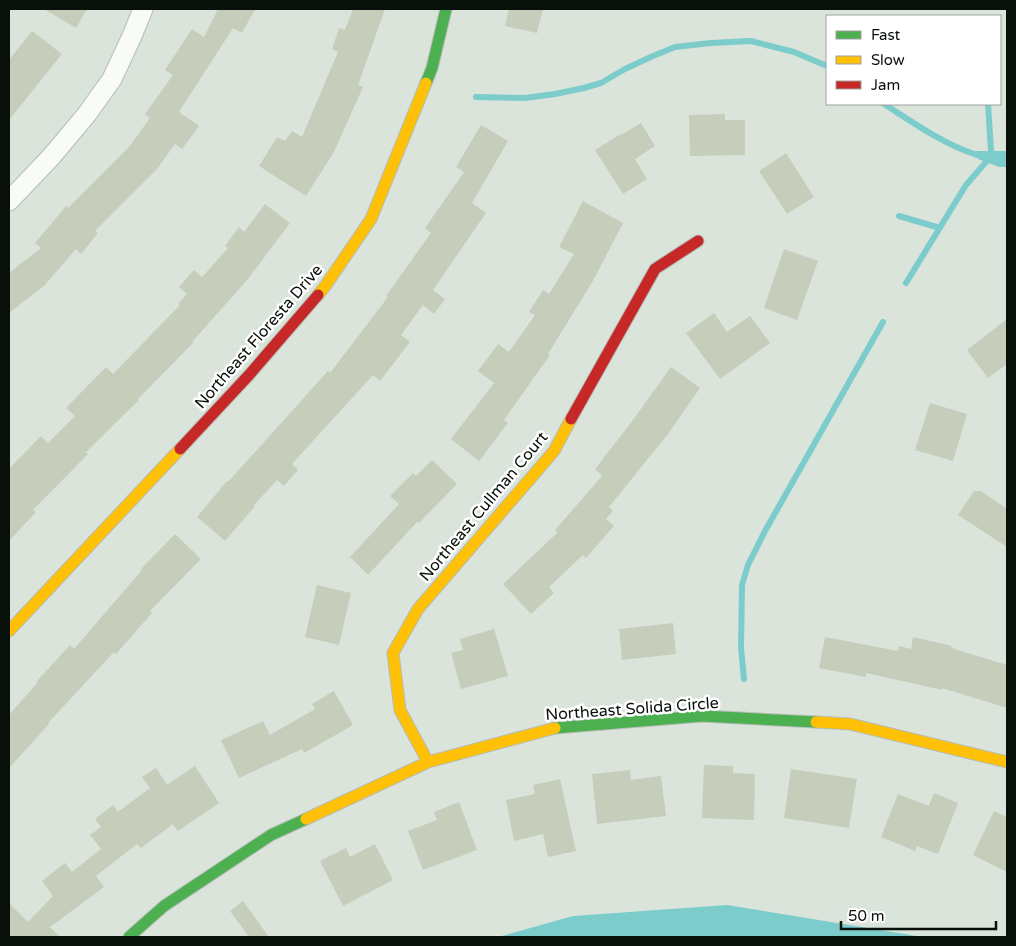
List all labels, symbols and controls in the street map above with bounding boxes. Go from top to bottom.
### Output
legend [826,15,1001,105]
text: Fast [871,26,901,44]
text: Slow [871,51,905,69]
text: Jam [871,76,900,94]
street label: Northeast Floresta Drive [191,260,327,413]
street label: Northeast Cullman Court [415,428,552,585]
street label: Northeast Solida Circle [545,693,719,725]
scale bar [841,898,996,930]
text: 50 m [848,907,885,925]

